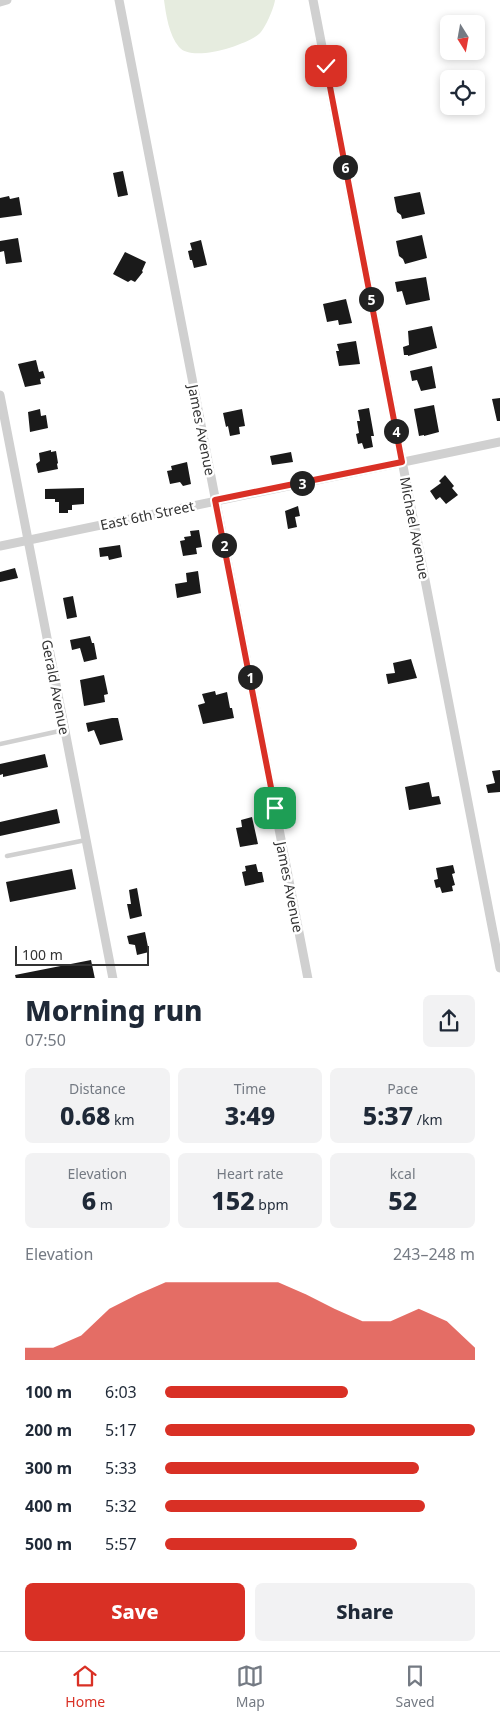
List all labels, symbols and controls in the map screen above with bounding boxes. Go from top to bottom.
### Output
north arrow [440,15,485,60]
map controls [440,15,485,115]
pin [305,45,347,87]
icon: check [312,52,340,80]
button: locate [440,70,485,115]
pin: 6 [332,154,358,180]
text: 6 [341,158,350,177]
pin: 5 [358,286,384,312]
text: 5 [367,290,376,309]
street label: James Avenue [183,381,220,477]
pin: 4 [384,418,408,444]
text: 4 [392,422,401,441]
pin: 3 [290,470,314,496]
text: 3 [298,474,307,493]
street label: Michael Avenue [396,475,434,581]
street label: East 6th Street [98,496,196,534]
pin: 2 [212,532,236,558]
text: 2 [220,536,229,555]
street label: Gerald Avenue [37,638,75,736]
pin: 1 [238,664,262,690]
text: 1 [246,668,255,687]
pin [254,787,296,829]
icon: arrive [261,794,289,822]
street label: James Avenue [271,838,308,934]
scale bar [15,944,149,967]
text: 100 m [22,945,63,964]
text: Morning run [25,991,203,1029]
button: share [423,995,475,1047]
text: 07:50 [25,1029,66,1051]
text: Distance [69,1079,126,1098]
text: Time [234,1079,266,1098]
text: Pace [387,1079,418,1098]
text: 0.68 [60,1098,110,1132]
text: 3:49 [225,1098,275,1132]
text: 5:37 [363,1098,413,1132]
text: km [110,1110,135,1129]
text: /km [413,1110,443,1129]
text: Elevation [67,1164,127,1183]
text: Heart rate [217,1164,283,1183]
text: kcal [390,1164,416,1183]
text: 6 [82,1183,96,1217]
text: 152 [211,1183,255,1217]
text: 52 [388,1183,417,1217]
text: m [96,1195,113,1214]
text: bpm [255,1195,289,1214]
text: Elevation [25,1243,93,1265]
text: 243–248 m [393,1243,475,1265]
text: 100 m [25,1381,72,1403]
text: 6:03 [105,1381,137,1403]
text: 200 m [25,1419,72,1441]
text: 5:17 [105,1419,137,1441]
text: 300 m [25,1457,72,1479]
text: 5:33 [105,1457,137,1479]
text: 400 m [25,1495,72,1517]
text: 5:32 [105,1495,137,1517]
text: 500 m [25,1533,72,1555]
text: 5:57 [105,1533,137,1555]
button: Save [25,1583,245,1641]
button: Share [255,1583,475,1641]
tab: Home [65,1662,105,1711]
tab: Map [236,1662,265,1711]
tab: Saved [396,1662,435,1711]

